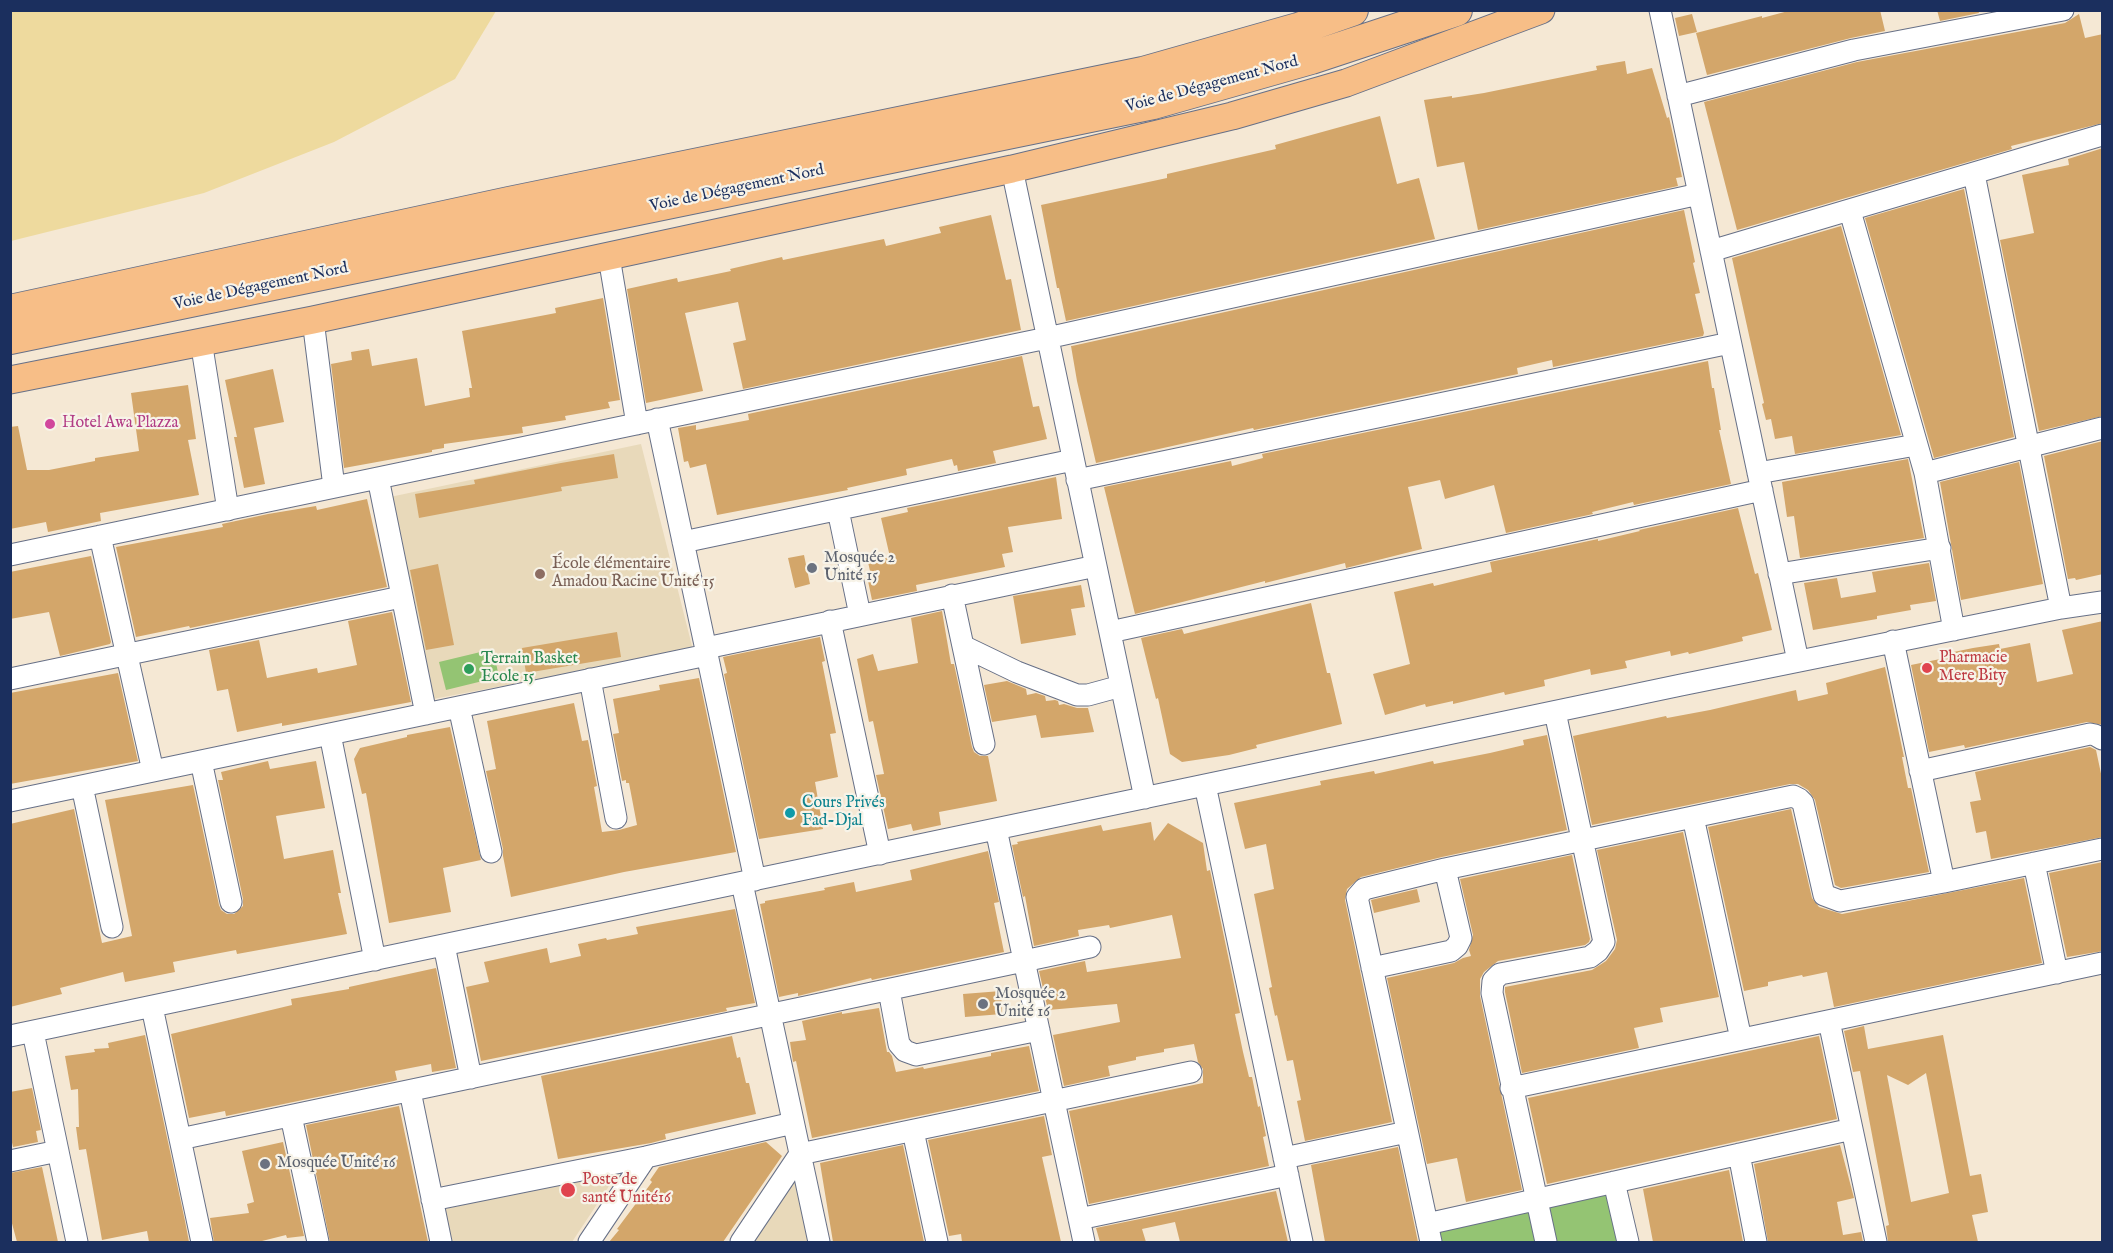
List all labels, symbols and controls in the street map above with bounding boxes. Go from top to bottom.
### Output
street label: Voie de Dégagement Nord [1124,53,1300,117]
street label: Voie de Dégagement Nord [648,161,826,217]
street label: Voie de Dégagement Nord [172,259,350,315]
place label: Hotel Awa Plazza [62,414,178,434]
marker: Hotel Awa Plazza [43,417,57,431]
place label: Mosquée 2 Unité 15 [824,549,895,587]
place label: École élémentaire Amadou Racine Unité 15 [552,555,714,593]
marker: Mosquée 2 Unité 15 [805,561,819,575]
marker: École élémentaire Amadou Racine Unité 15 [533,567,547,581]
place label: Pharmacie Mere Bity [1939,649,2007,687]
place label: Terrain Basket Ecole 15 [481,650,578,688]
marker: Pharmacie Mere Bity [1920,661,1934,675]
marker: Terrain Basket Ecole 15 [462,662,476,676]
place label: Cours Privés Fad-Djal [802,794,885,832]
marker: Cours Privés Fad-Djal [783,806,797,820]
place label: Mosquée 2 Unité 16 [995,985,1066,1023]
marker: Mosquée 2 Unité 16 [976,997,990,1011]
place label: Mosquée Unité 16 [277,1154,395,1174]
marker: Mosquée Unité 16 [258,1157,272,1171]
place label: Poste de santé Unité16 [582,1171,671,1209]
marker: Poste de santé Unité16 [559,1181,577,1199]

